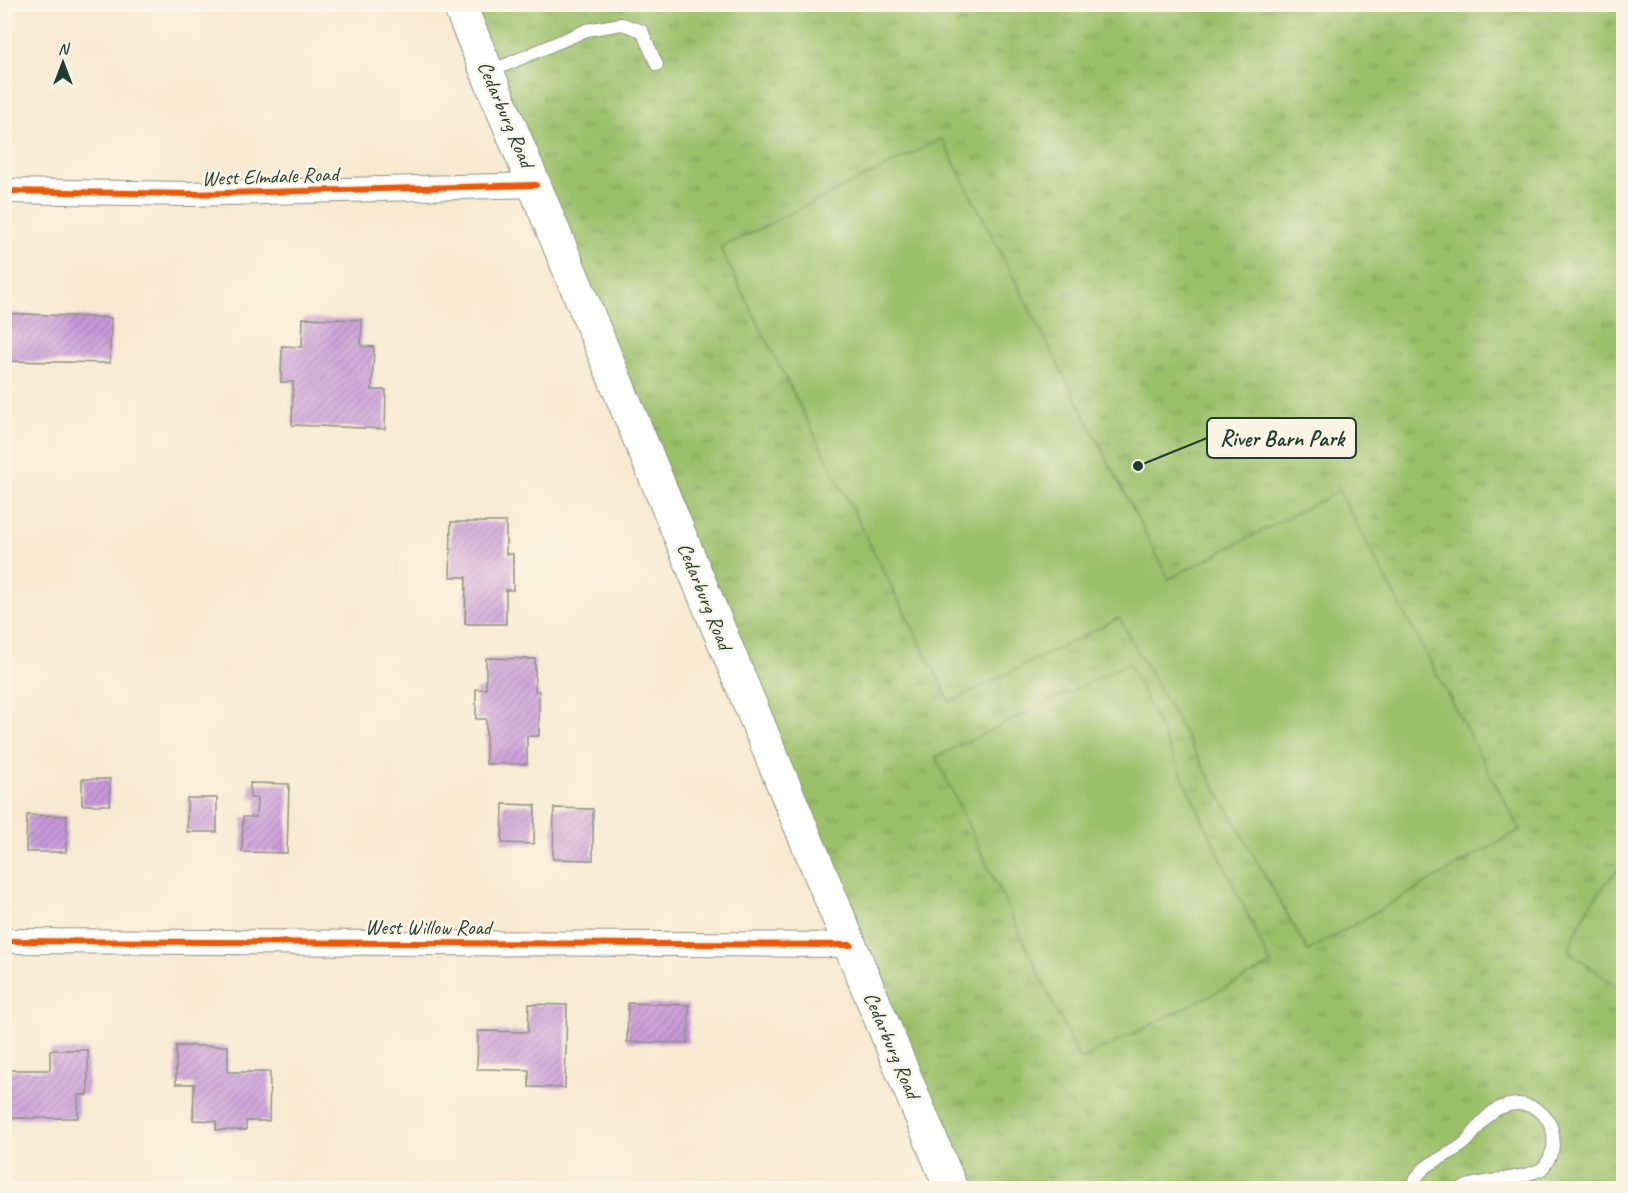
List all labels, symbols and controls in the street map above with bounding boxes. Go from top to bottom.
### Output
north arrow [33,33,93,93]
text: N [58,39,71,59]
street label: Cedarburg Road [472,57,541,174]
street label: West Elmdale Road [201,160,342,191]
callout: River Barn Park [1207,418,1356,458]
text: River Barn Park [1220,425,1346,453]
street label: Cedarburg Road [672,539,739,656]
street label: West Willow Road [365,914,494,940]
street label: Cedarburg Road [858,988,927,1105]

